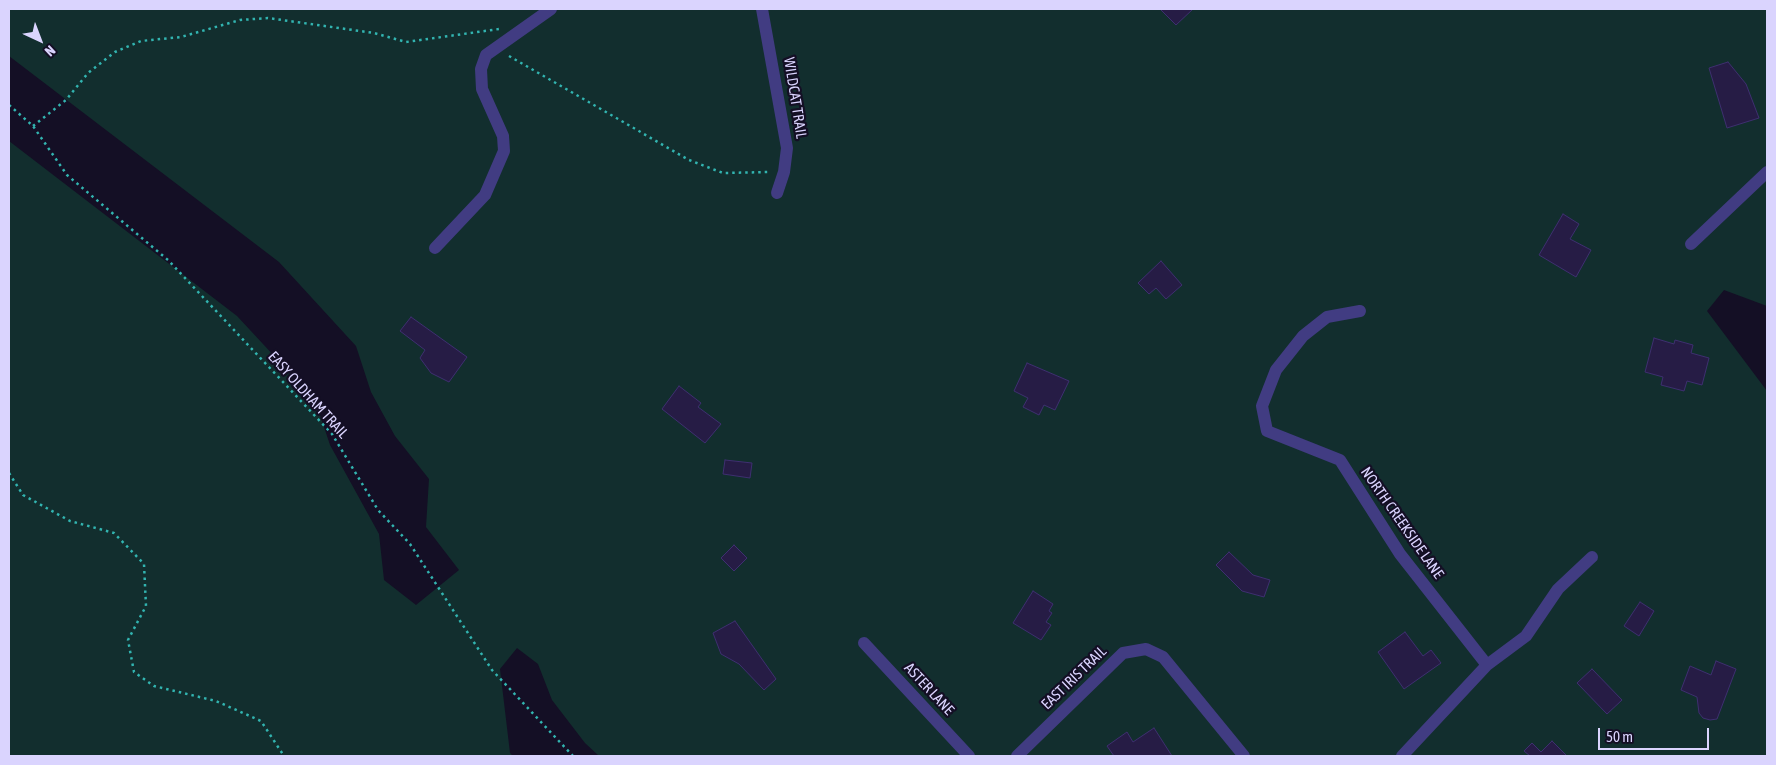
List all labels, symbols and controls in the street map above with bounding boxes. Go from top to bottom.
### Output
north arrow [15,15,65,65]
text: N [42,42,59,60]
street label: WILDCAT TRAIL [780,56,810,140]
street label: EASY OLDHAM TRAIL [264,348,352,442]
street label: NORTH CREEKSIDE LANE [1357,464,1447,582]
street label: EAST IRIS TRAIL [1038,643,1110,713]
street label: ASTER LANE [900,659,958,719]
scale bar [1601,718,1712,750]
text: 50 m [1606,728,1633,745]

